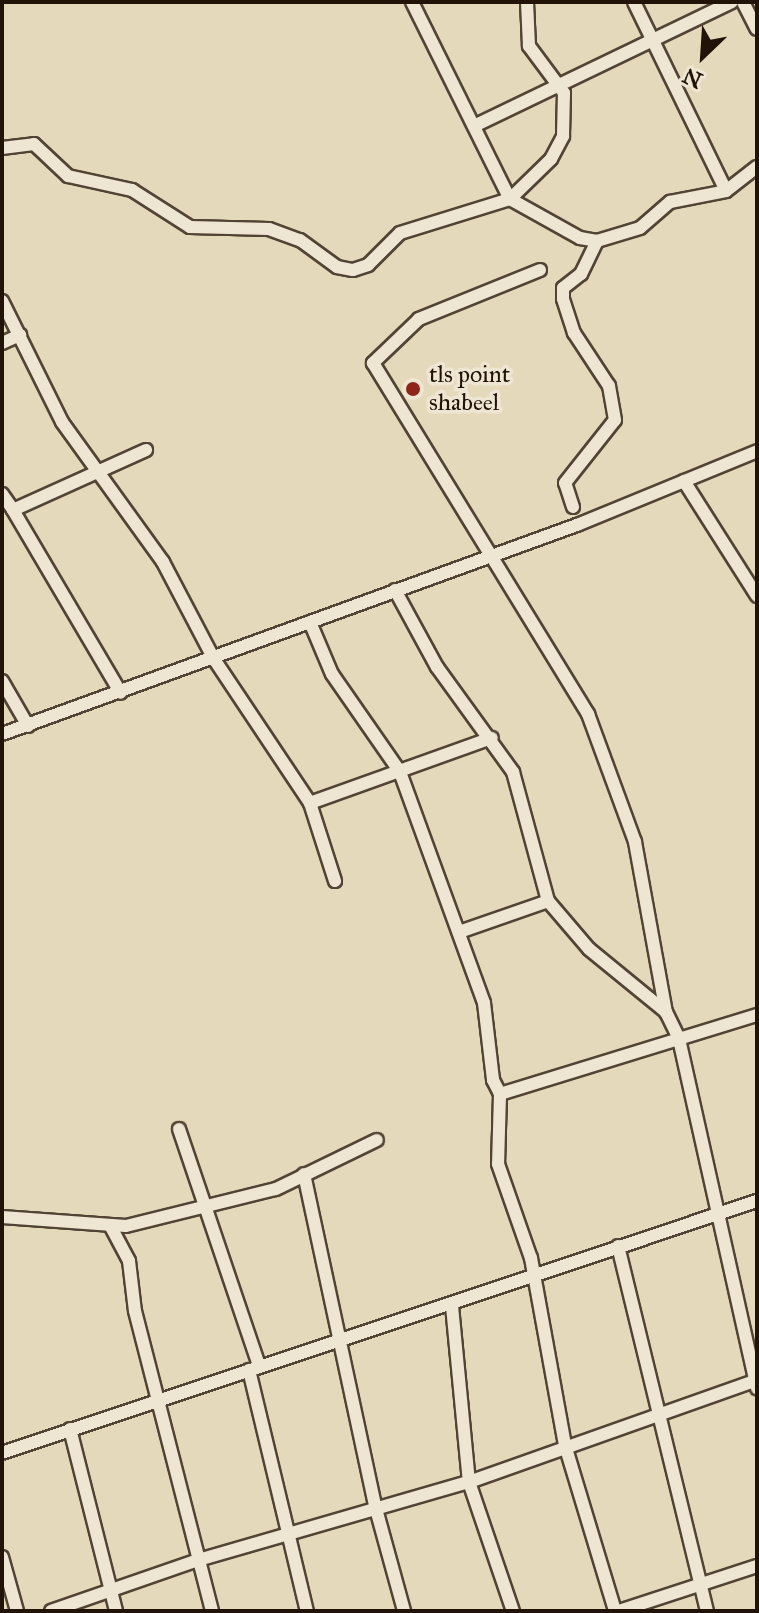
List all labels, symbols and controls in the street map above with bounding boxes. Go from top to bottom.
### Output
north arrow [663,16,743,96]
text: N [678,62,707,94]
place label: tls point shabeel [429,361,510,417]
marker: tls point shabeel [404,380,422,398]

